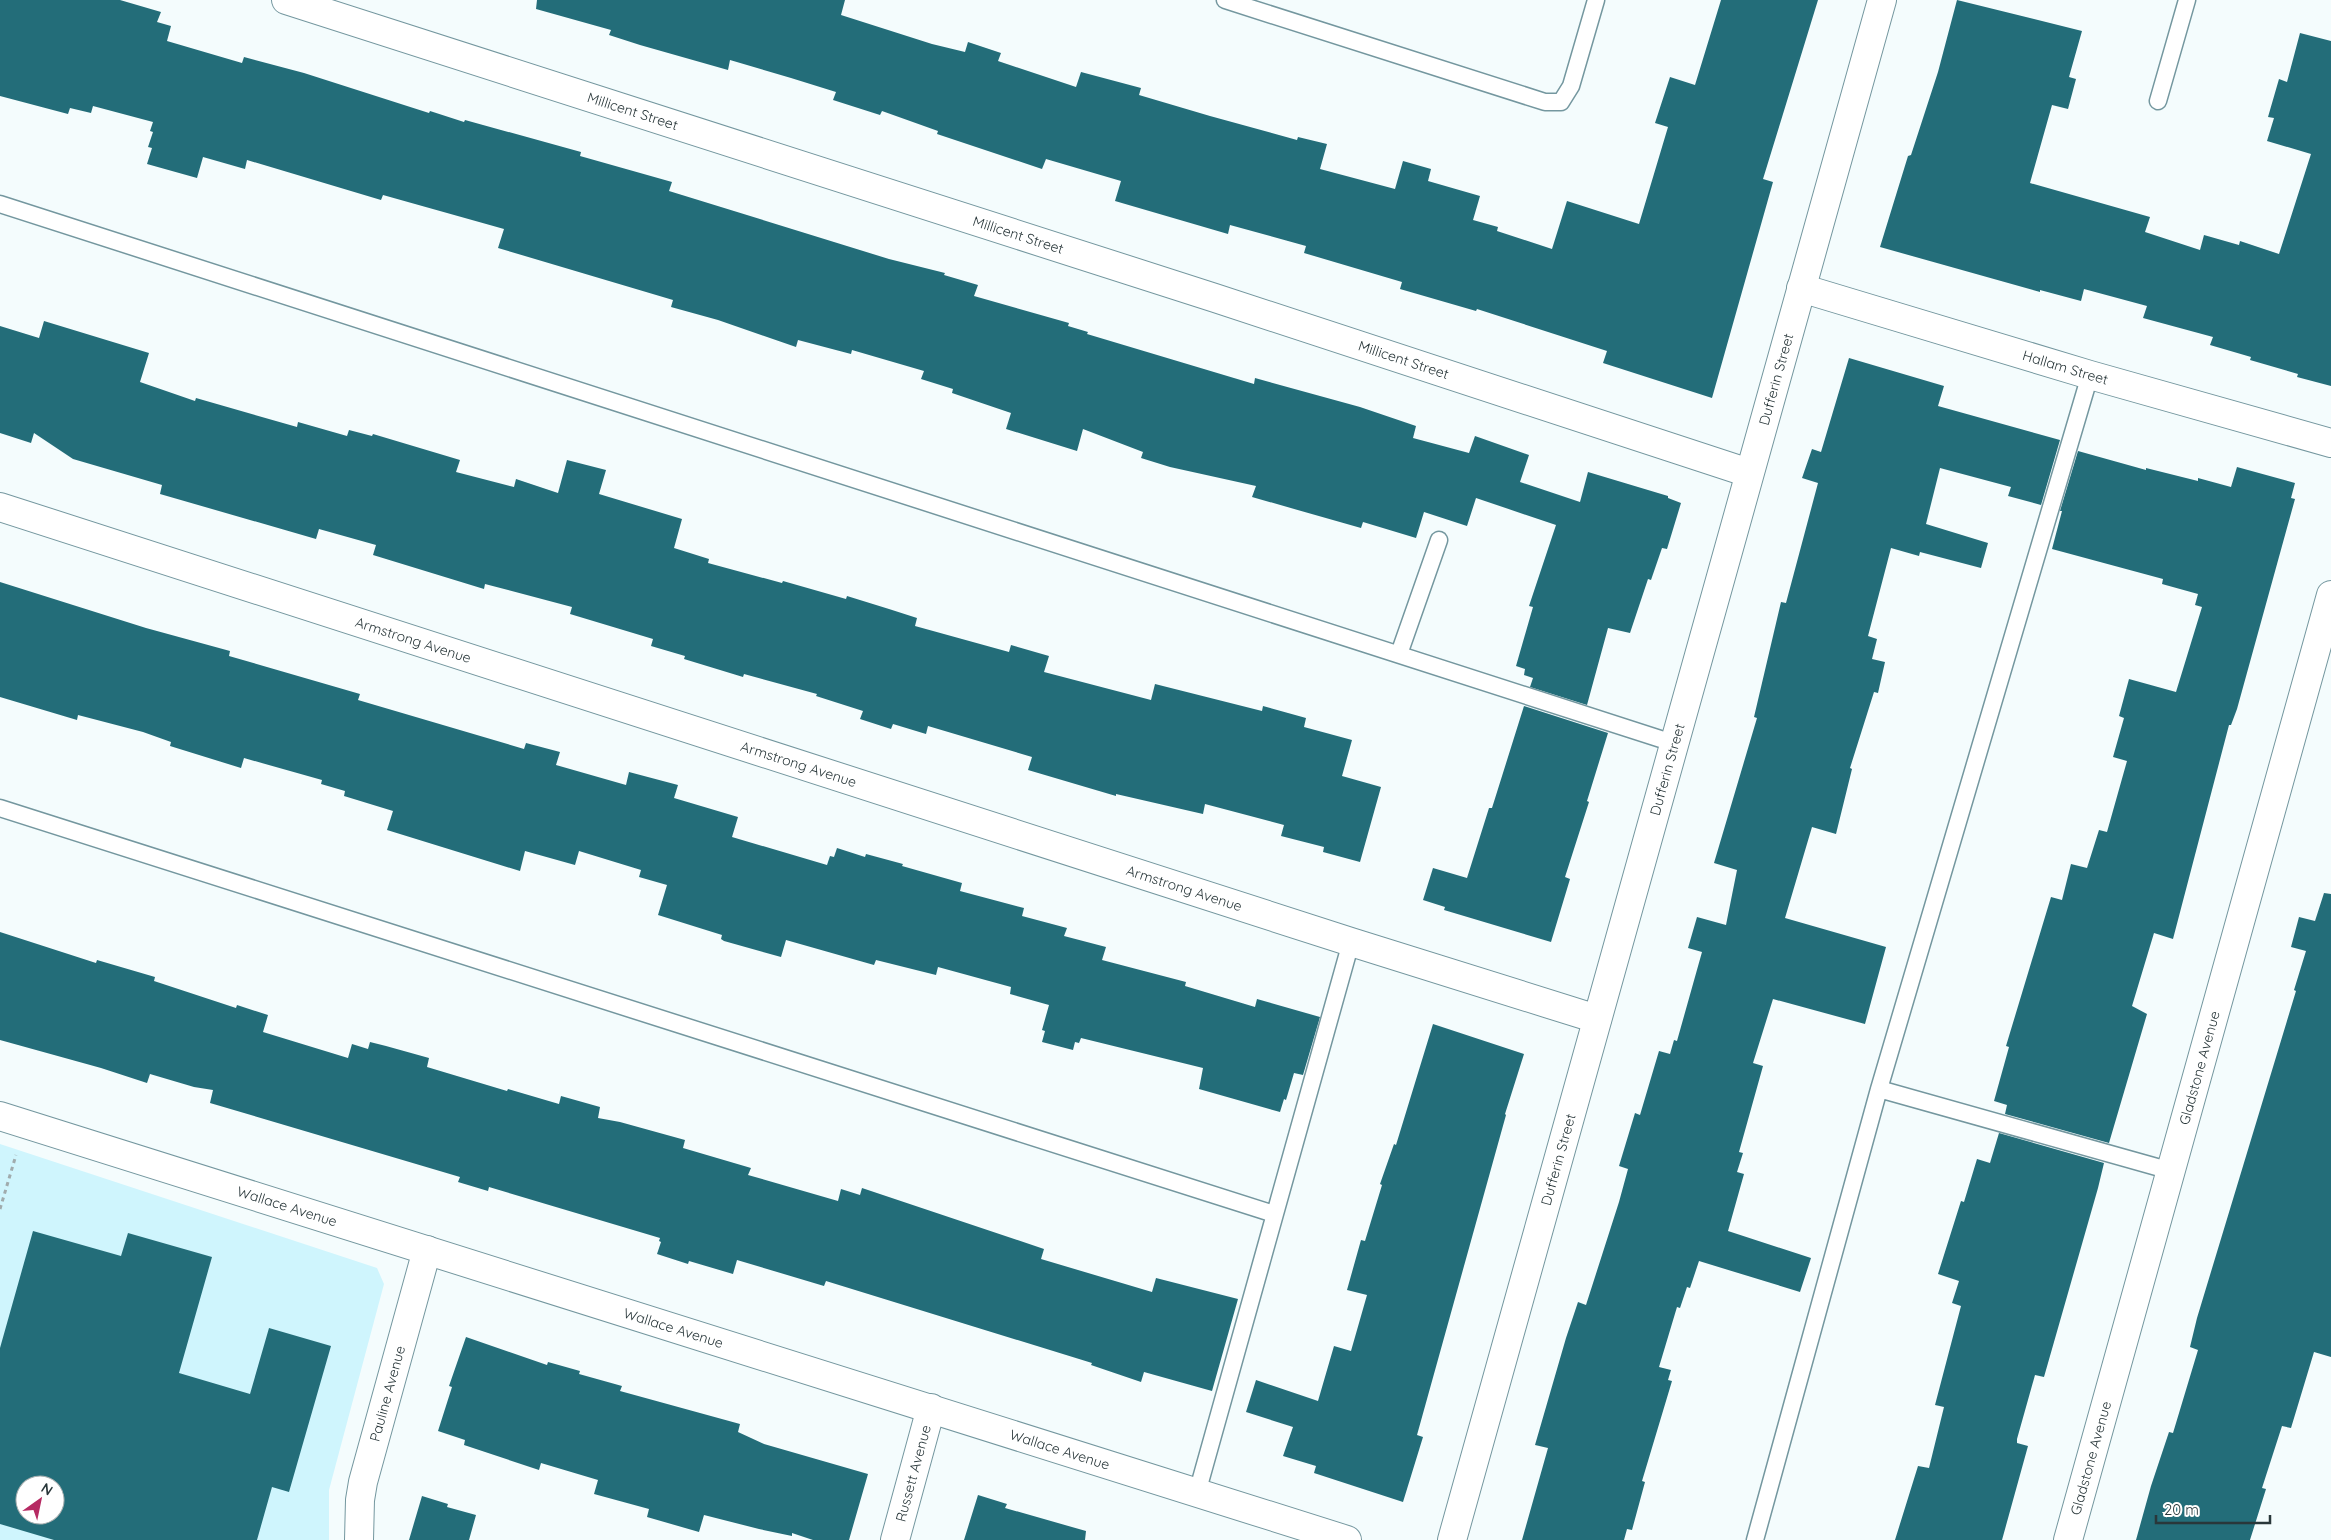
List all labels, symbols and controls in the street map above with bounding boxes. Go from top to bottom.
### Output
street label: Millicent Street [585,88,680,134]
street label: Millicent Street [971,212,1066,258]
street label: Dufferin Street [1755,331,1798,427]
street label: Millicent Street [1356,337,1451,383]
street label: Hallam Street [2020,346,2110,389]
street label: Armstrong Avenue [353,613,473,667]
street label: Dufferin Street [1646,721,1689,817]
street label: Armstrong Avenue [738,737,859,791]
street label: Armstrong Avenue [1124,861,1244,915]
street label: Gladstone Avenue [2175,1009,2224,1127]
street label: Dufferin Street [1537,1111,1580,1208]
street label: Wallace Avenue [235,1182,339,1231]
street label: Wallace Avenue [621,1304,726,1352]
street label: Pauline Avenue [366,1344,409,1443]
street label: Gladstone Avenue [2066,1399,2115,1517]
street label: Russett Avenue [891,1423,935,1524]
street label: Wallace Avenue [1008,1425,1112,1474]
north arrow [15,1475,65,1525]
text: N [38,1479,56,1499]
scale bar [2156,1492,2270,1524]
text: 20 m [2164,1500,2199,1519]

